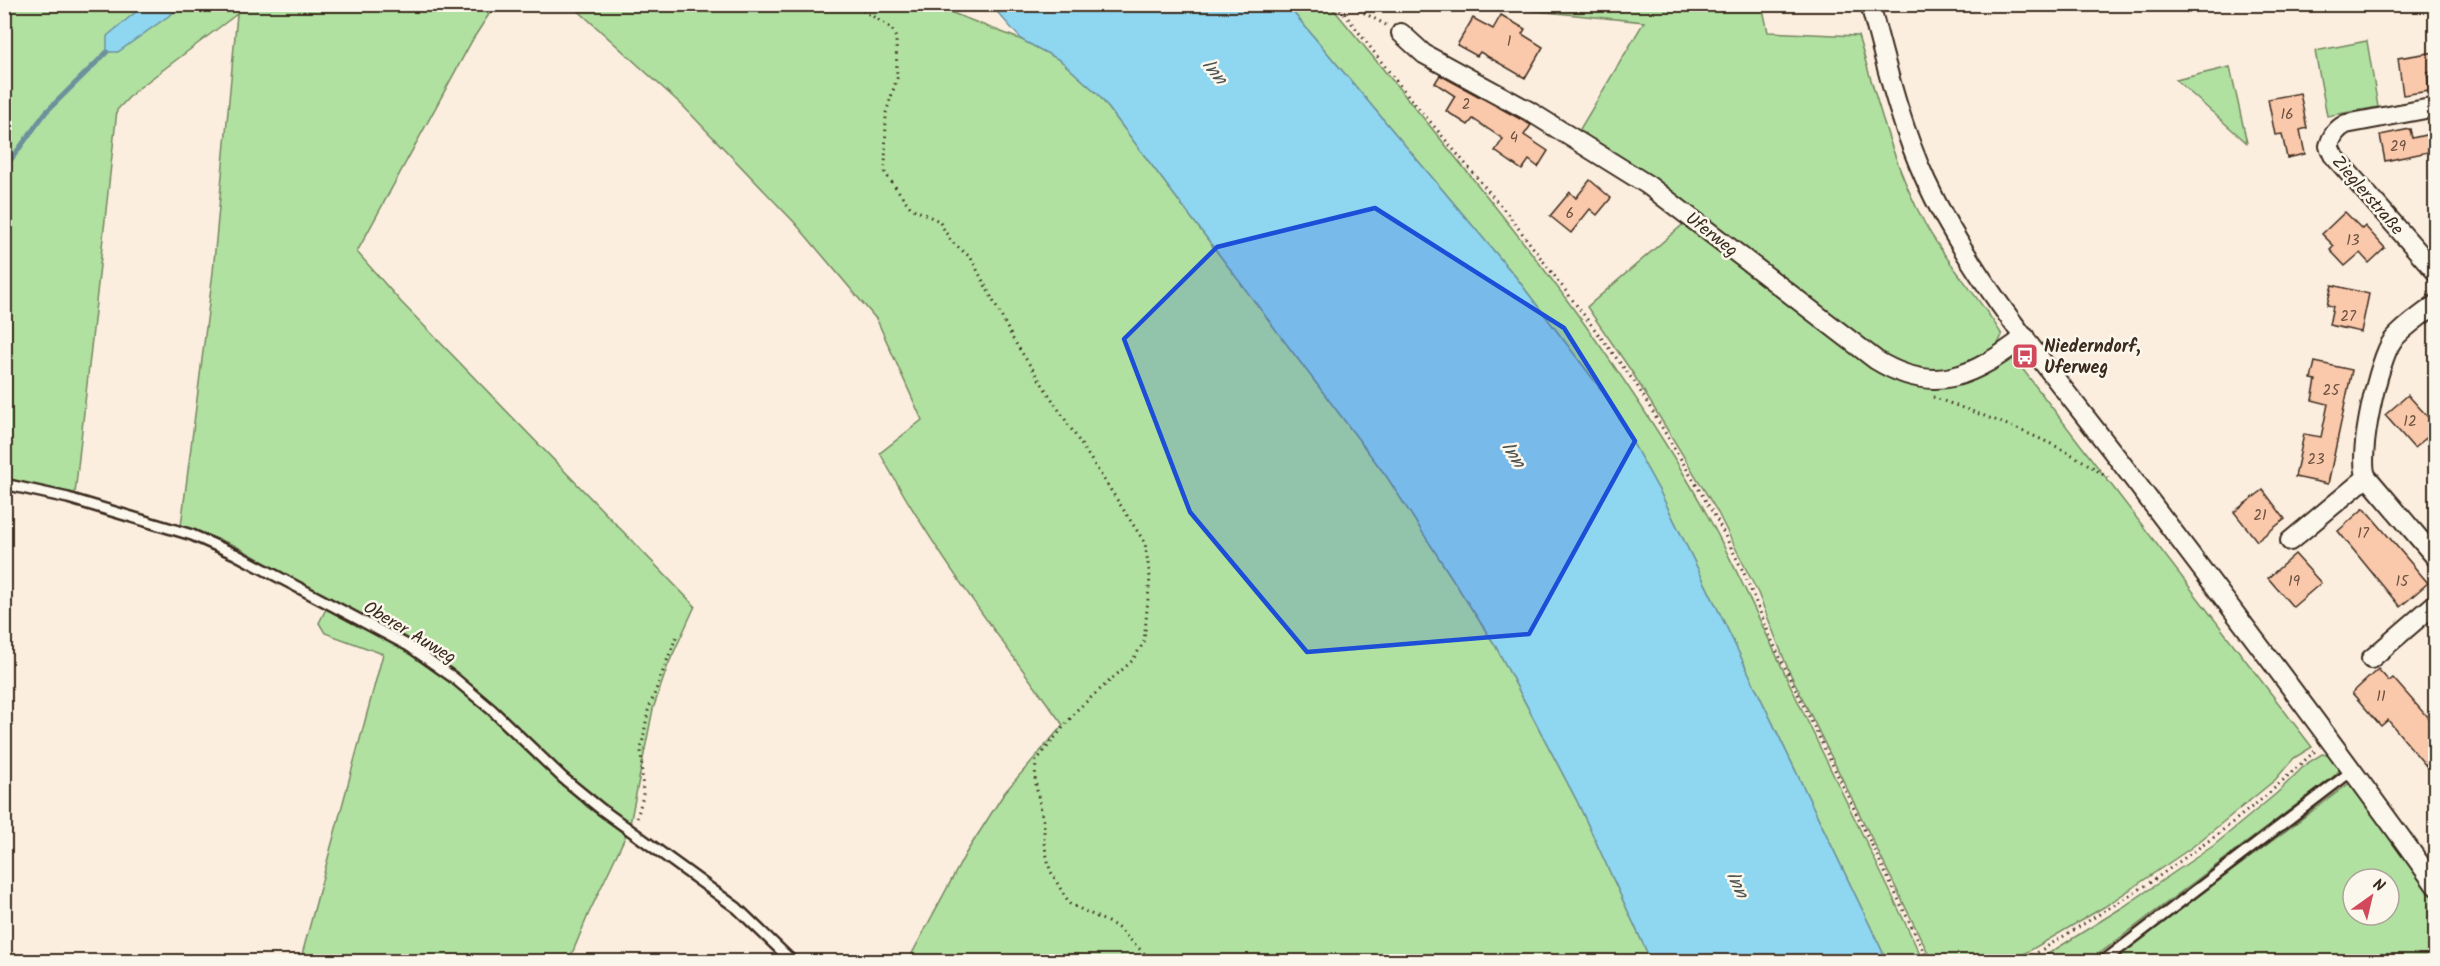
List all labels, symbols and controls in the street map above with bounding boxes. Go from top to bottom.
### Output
house number: 1 [1507,30,1512,54]
water label: Inn [1192,51,1235,94]
house number: 2 [1462,93,1470,117]
house number: 16 [2280,103,2294,127]
house number: 4 [1510,126,1518,150]
house number: 29 [2390,135,2407,159]
street label: Zieglerstraße [2324,149,2410,243]
house number: 6 [1566,202,1574,226]
street label: Uferweg [1678,205,1744,265]
house number: 13 [2346,229,2360,253]
house number: 27 [2340,305,2357,329]
place label: Niederndorf, Uferweg [2044,333,2141,383]
bus stop icon: Niederndorf, Uferweg [2010,341,2040,371]
house number: 25 [2323,379,2340,403]
house number: 12 [2403,410,2417,434]
water label: Inn [1491,435,1534,476]
house number: 23 [2307,448,2325,472]
house number: 21 [2253,504,2267,528]
house number: 17 [2357,522,2370,546]
house number: 19 [2288,570,2301,594]
house number: 15 [2396,570,2409,594]
street label: Oberer Auweg [357,594,461,673]
house number: 11 [2376,685,2386,709]
water label: Inn [1716,866,1757,905]
north arrow [2341,867,2401,927]
text: N [2367,873,2390,899]

